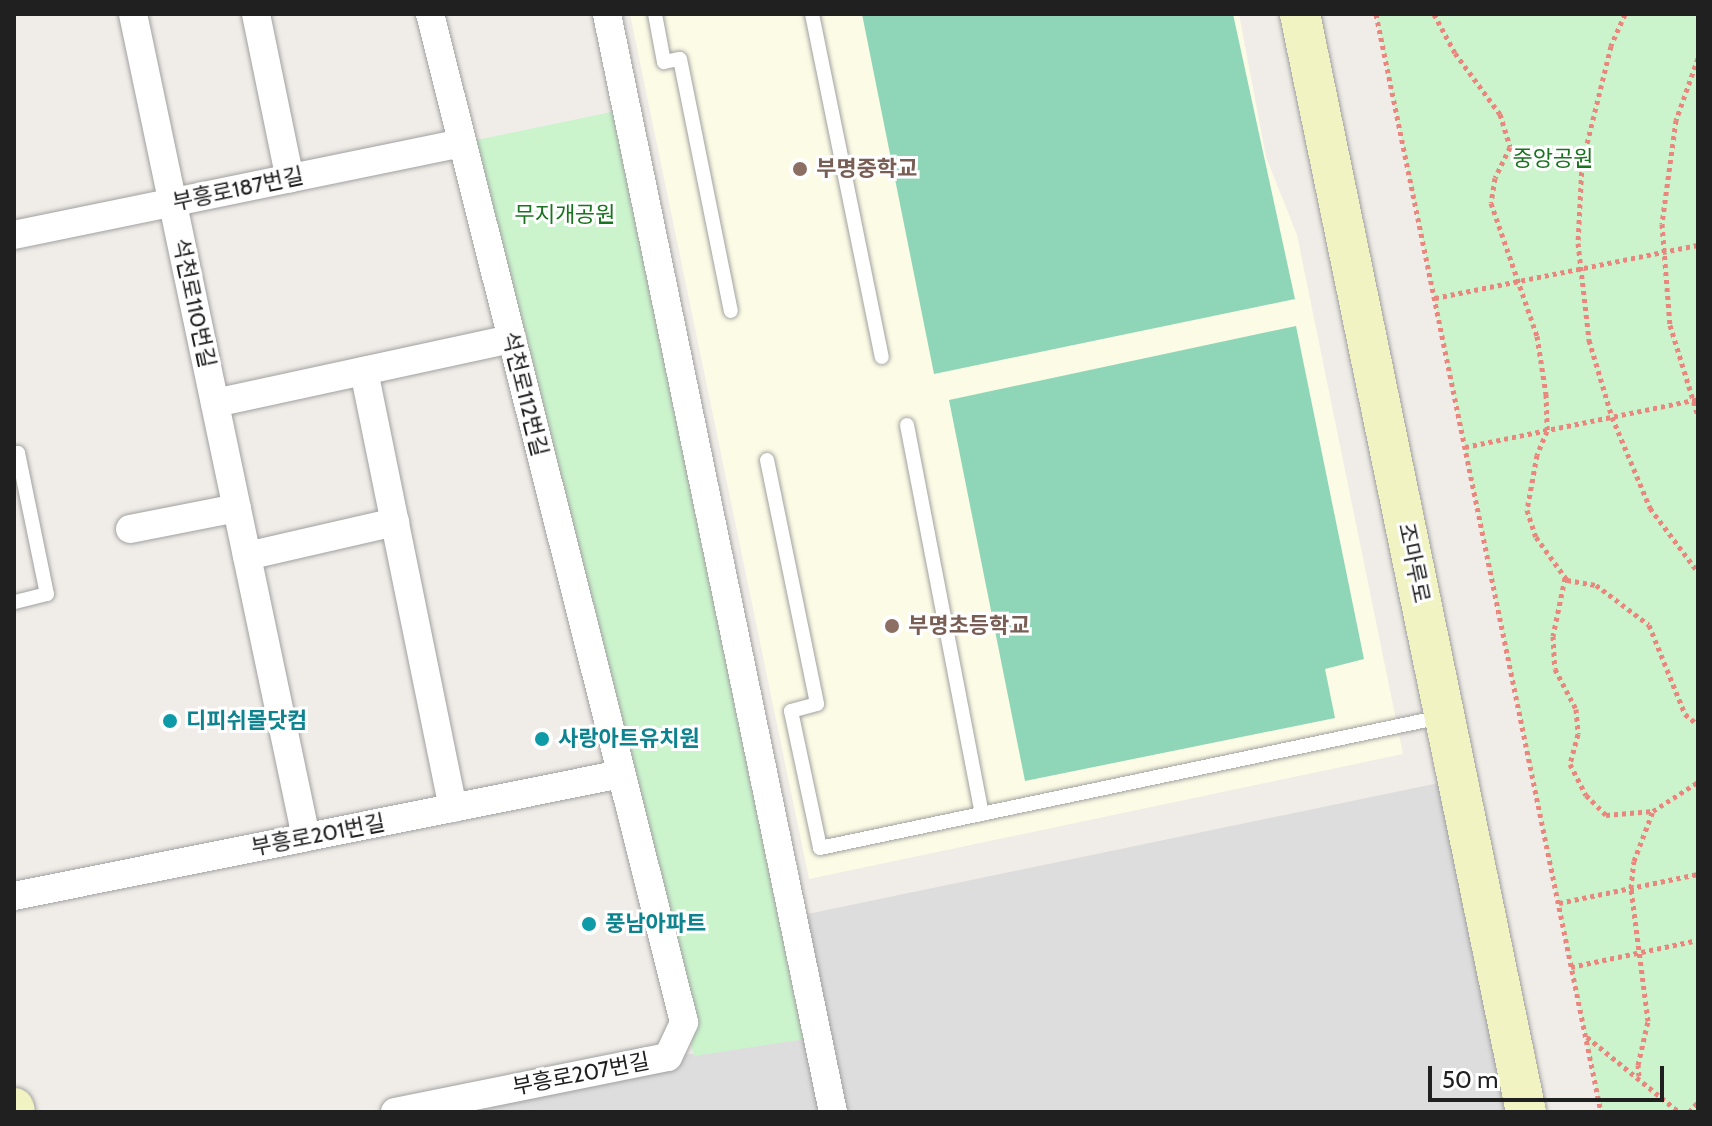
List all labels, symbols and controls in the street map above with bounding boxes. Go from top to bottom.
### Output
park label: 중앙공원 [1513,146,1593,172]
place label: 부명중학교 [816,156,917,182]
marker: 부명중학교 [791,160,809,178]
street label: 부흥로187번길 [170,162,306,216]
park label: 무지개공원 [514,202,616,228]
street label: 석천로110번길 [167,236,221,370]
street label: 석천로112번길 [497,329,553,459]
street label: 조마루로 [1393,521,1435,605]
place label: 부명초등학교 [908,613,1029,639]
marker: 부명초등학교 [883,617,901,635]
place label: 디피쉬몰닷컴 [186,708,307,734]
marker: 디피쉬몰닷컴 [161,712,179,730]
place label: 사랑아트유치원 [558,726,700,752]
marker: 사랑아트유치원 [533,730,551,748]
street label: 부흥로201번길 [249,809,387,861]
place label: 풍남아파트 [605,911,706,937]
marker: 풍남아파트 [580,915,598,933]
street label: 부흥로207번길 [510,1048,652,1100]
scale bar [1432,1050,1668,1100]
text: 50 m [1442,1065,1498,1094]

